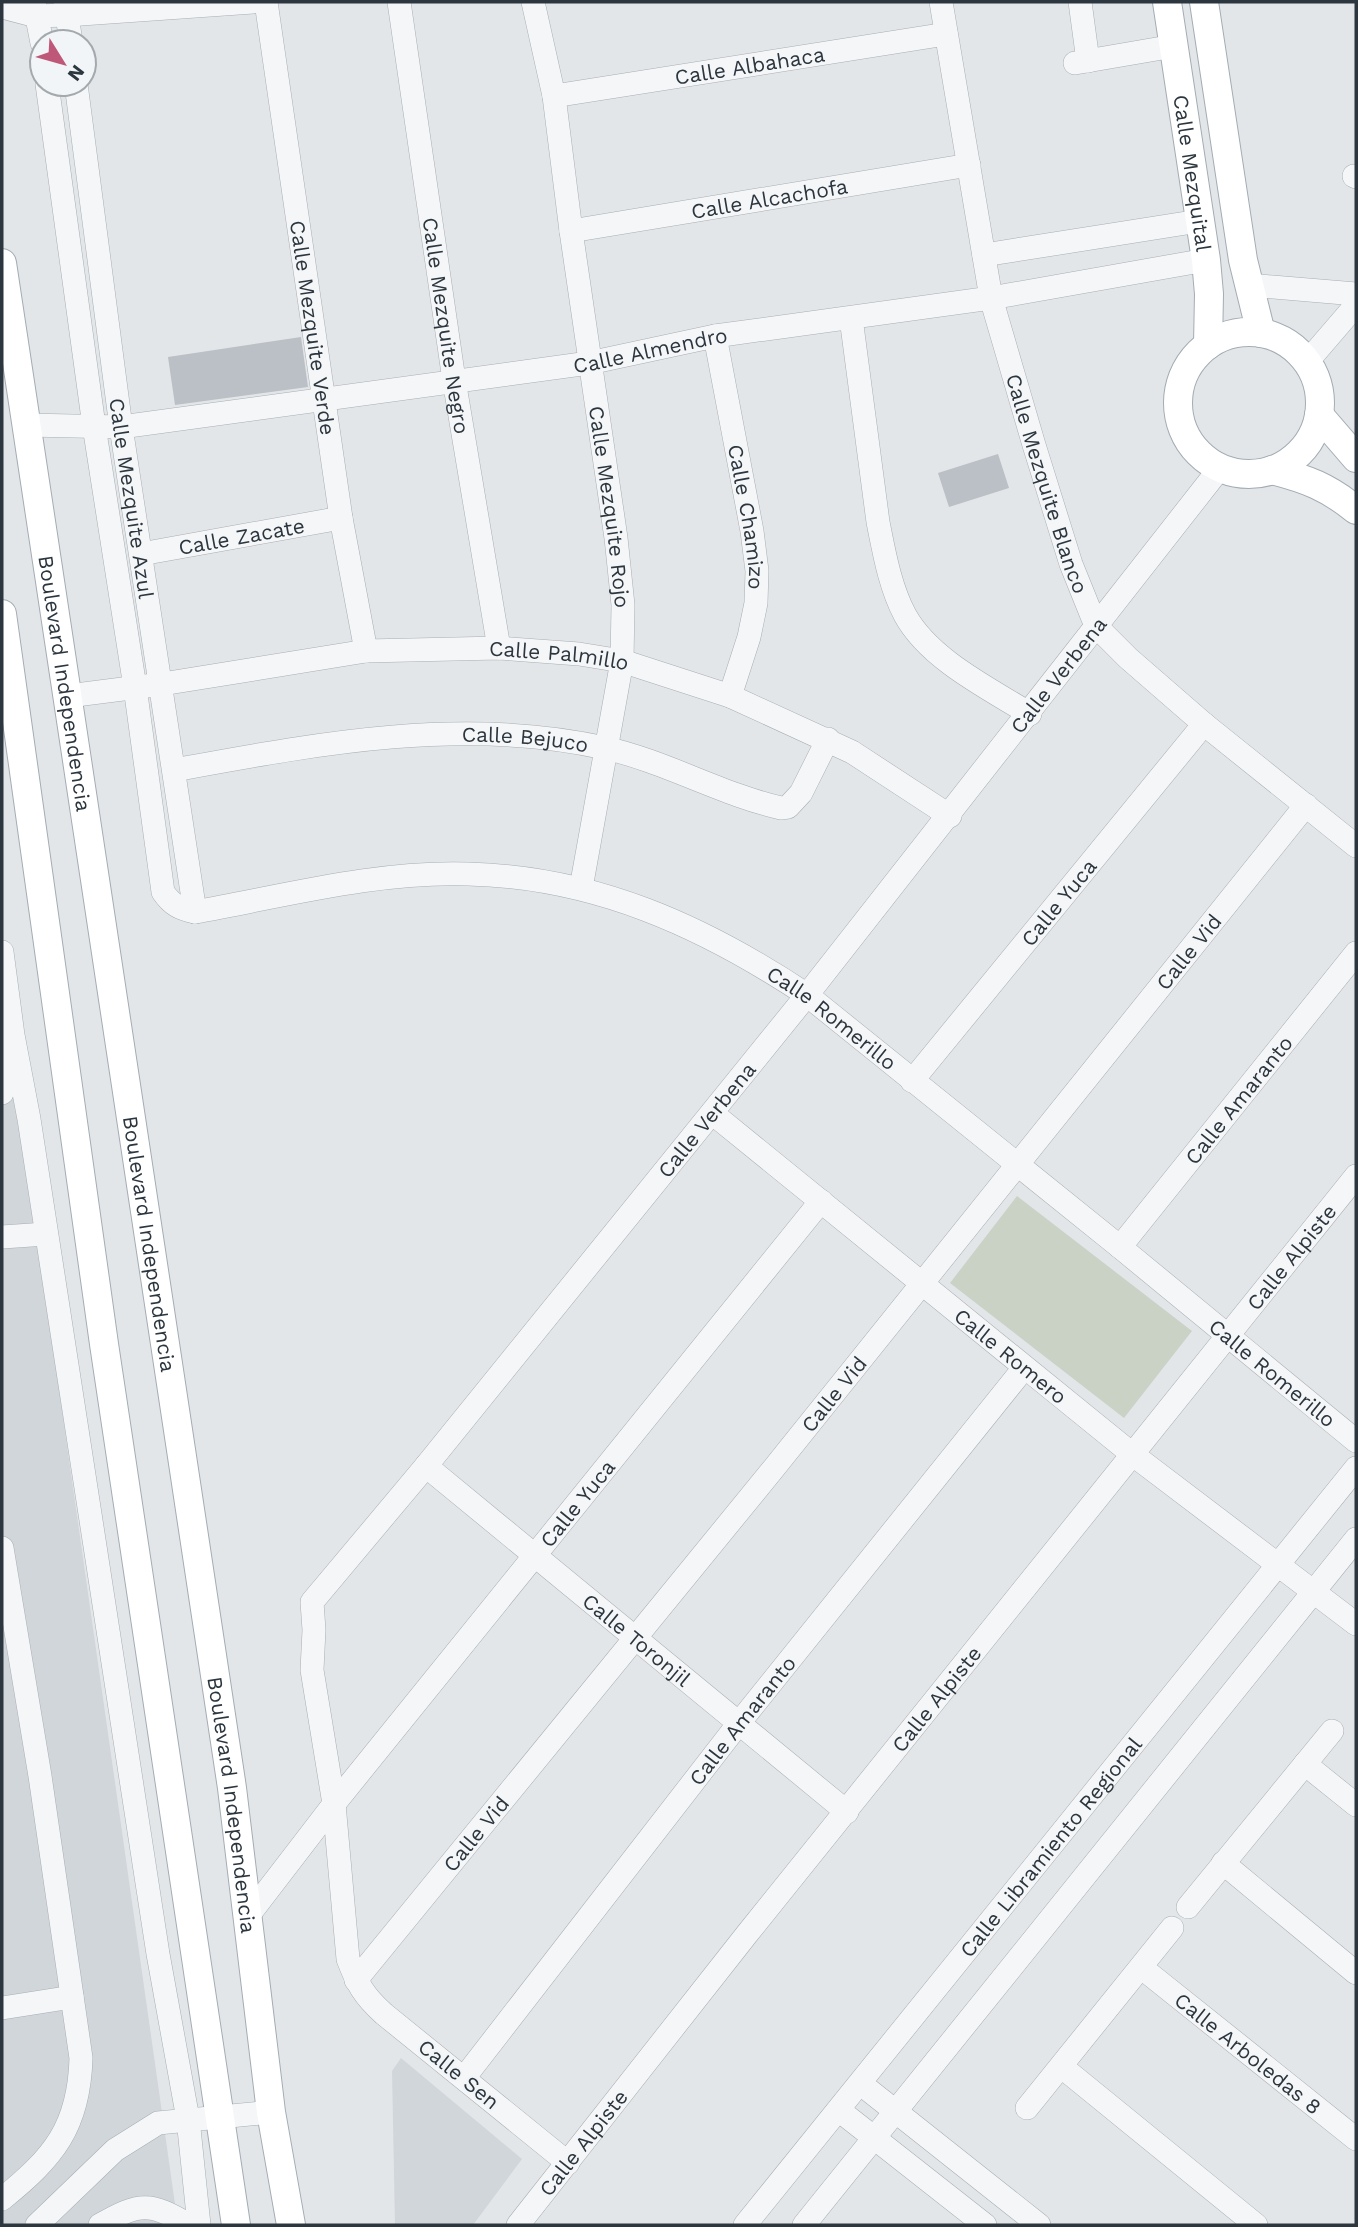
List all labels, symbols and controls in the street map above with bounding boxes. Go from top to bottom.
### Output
north arrow [28,28,98,98]
street label: Calle Albahaca [673,41,826,89]
text: N [63,60,90,85]
street label: Calle Mezquital [1169,93,1217,254]
street label: Calle Alcachofa [689,173,850,223]
street label: Calle Mezquite Negro [418,216,475,436]
street label: Calle Mezquite Verde [285,218,341,437]
street label: Calle Almendro [572,322,729,378]
street label: Calle Mezquite Blanco [1001,371,1094,597]
street label: Calle Mezquite Azul [105,396,160,601]
street label: Calle Mezquite Rojo [584,404,636,609]
street label: Calle Chamizo [723,442,770,590]
street label: Calle Zacate [176,512,306,560]
street label: Boulevard Independencia [34,553,97,813]
street label: Calle Verbena [1005,611,1111,738]
street label: Calle Palmillo [489,635,633,675]
street label: Calle Bejuco [462,721,591,757]
street label: Calle Yuca [1015,854,1101,951]
street label: Calle Vid [1150,909,1226,995]
street label: Calle Romerillo [763,960,902,1075]
street label: Calle Amaranto [1179,1030,1297,1169]
street label: Calle Verbena [652,1057,760,1182]
street label: Boulevard Independencia [118,1114,182,1374]
street label: Calle Alpiste [1241,1199,1341,1315]
street label: Calle Romero [950,1303,1072,1409]
street label: Calle Romerillo [1204,1313,1341,1432]
street label: Calle Vid [796,1351,871,1437]
street label: Calle Yuca [534,1454,620,1552]
street label: Calle Toronjil [578,1588,696,1691]
street label: Calle Alpiste [886,1641,986,1757]
street label: Calle Amaranto [683,1651,801,1790]
street label: Boulevard Independencia [203,1675,262,1935]
street label: Calle Libramiento Regional [954,1731,1147,1962]
street label: Calle Vid [437,1791,514,1876]
street label: Calle Arboledas 8 [1170,1987,1327,2119]
street label: Calle Sen [413,2034,505,2114]
street label: Calle Alpiste [533,2084,633,2201]

